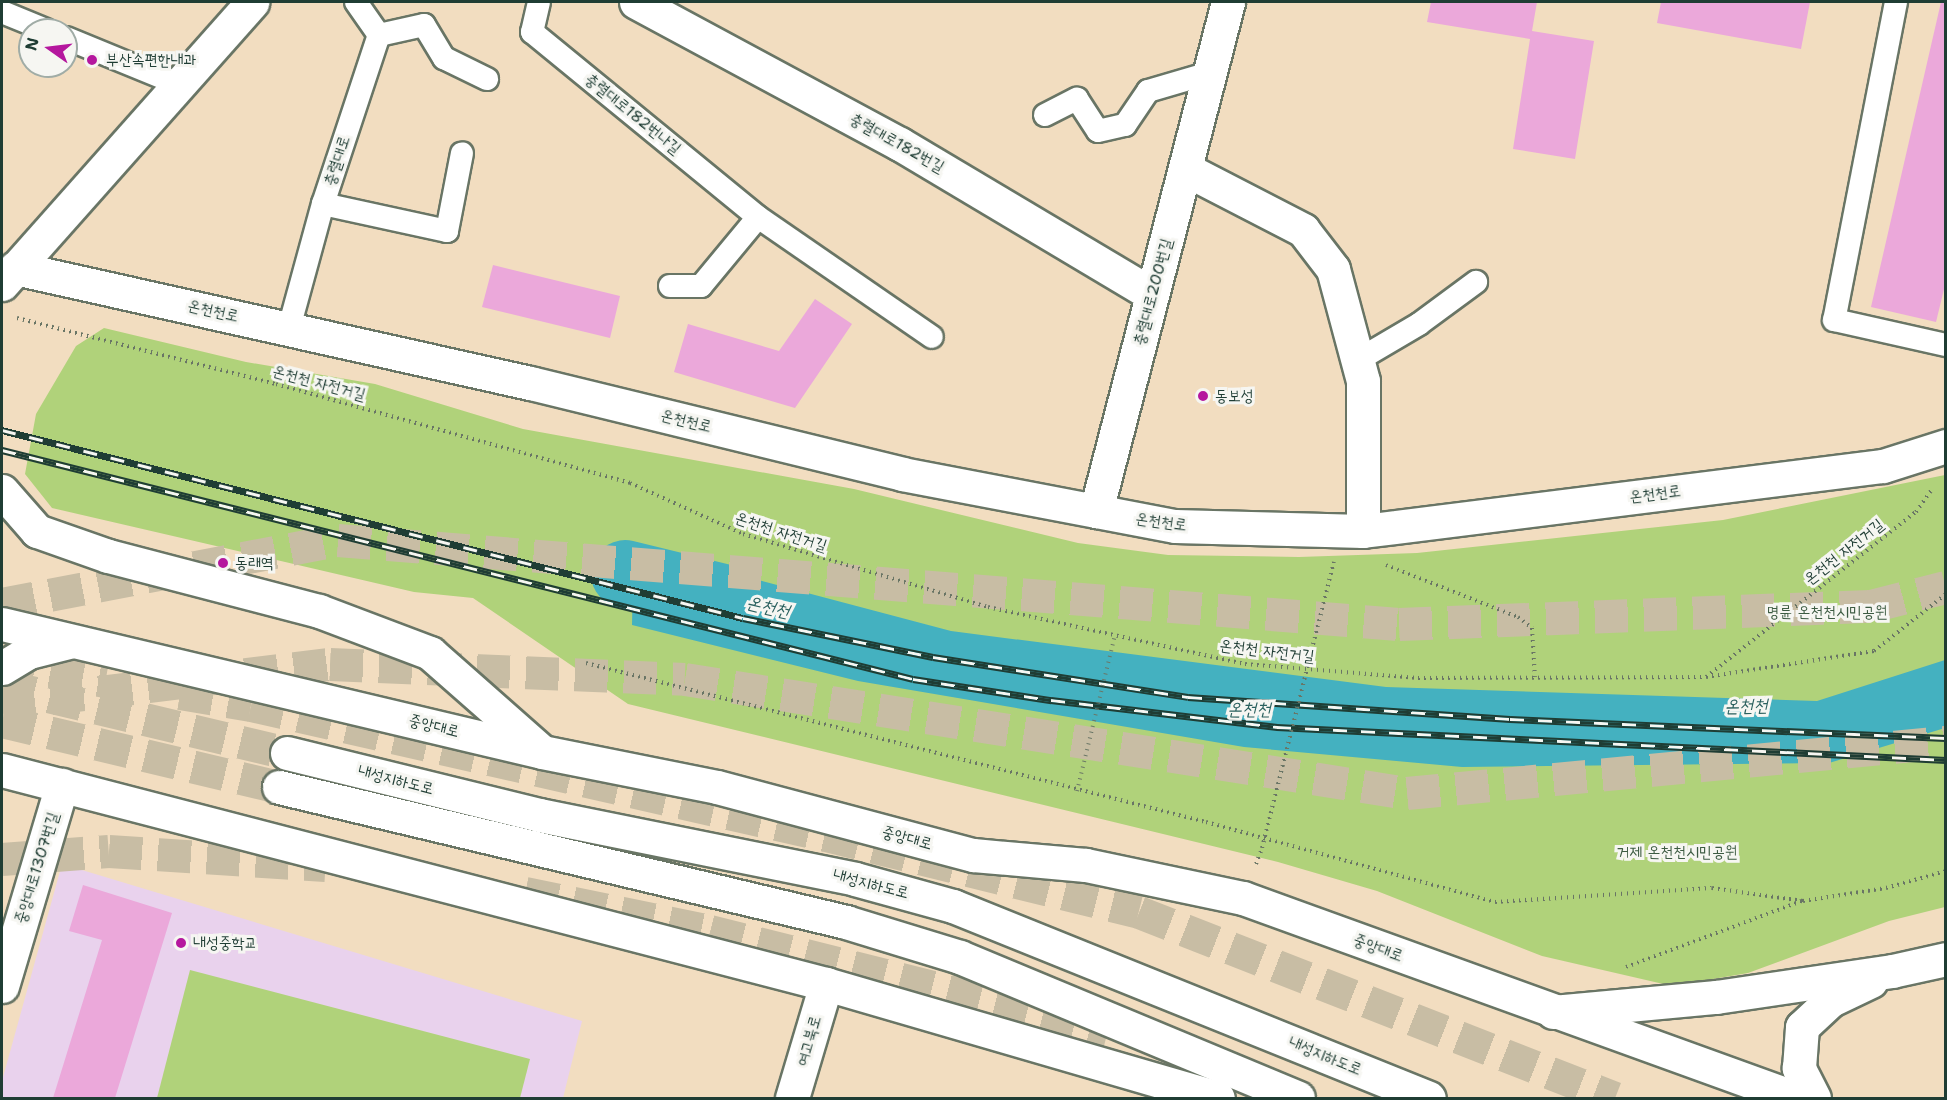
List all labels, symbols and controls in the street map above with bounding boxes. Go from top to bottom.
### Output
north arrow [18,18,78,78]
text: N [20,35,44,53]
place label: 부산속편한내과 [106,50,196,70]
marker: 부산속편한내과 [83,51,101,69]
street label: 충렬대로182번나길 [581,69,685,159]
street label: 충렬대로182번길 [846,109,948,177]
street label: 충렬대로 [320,134,354,188]
street label: 충렬대로200번길 [1129,236,1177,348]
street label: 온천천로 [186,296,240,326]
street label: 온천천 자전거길 [270,361,368,405]
place label: 동보성 [1215,386,1254,406]
marker: 동보성 [1196,389,1210,403]
street label: 온천천로 [659,405,713,437]
street label: 온천천로 [1628,481,1682,507]
street label: 온천천 자전거길 [733,508,829,556]
street label: 온천천로 [1134,509,1188,535]
street label: 온천천 자전거길 [1800,515,1888,589]
place label: 동래역 [235,553,274,573]
marker: 동래역 [216,556,230,570]
water label: 온천천 [744,592,792,622]
park label: 명륜 온천천시민공원 [1766,602,1888,622]
street label: 온천천 자전거길 [1218,636,1316,666]
water label: 온천천 [1724,695,1768,717]
water label: 온천천 [1227,698,1271,720]
street label: 중앙대로 [407,710,461,742]
street label: 내성지하도로 [356,761,436,799]
street label: 중앙대로1307번길 [11,810,63,926]
street label: 중앙대로 [880,822,934,854]
park label: 거제 온천천시민공원 [1616,842,1738,862]
street label: 내성지하도로 [831,865,911,903]
street label: 중앙대로 [1351,930,1405,966]
place label: 내성중학교 [193,933,257,953]
marker: 내성중학교 [174,936,188,950]
street label: 여고북로 [793,1014,825,1068]
street label: 내성지하도로 [1286,1033,1364,1079]

